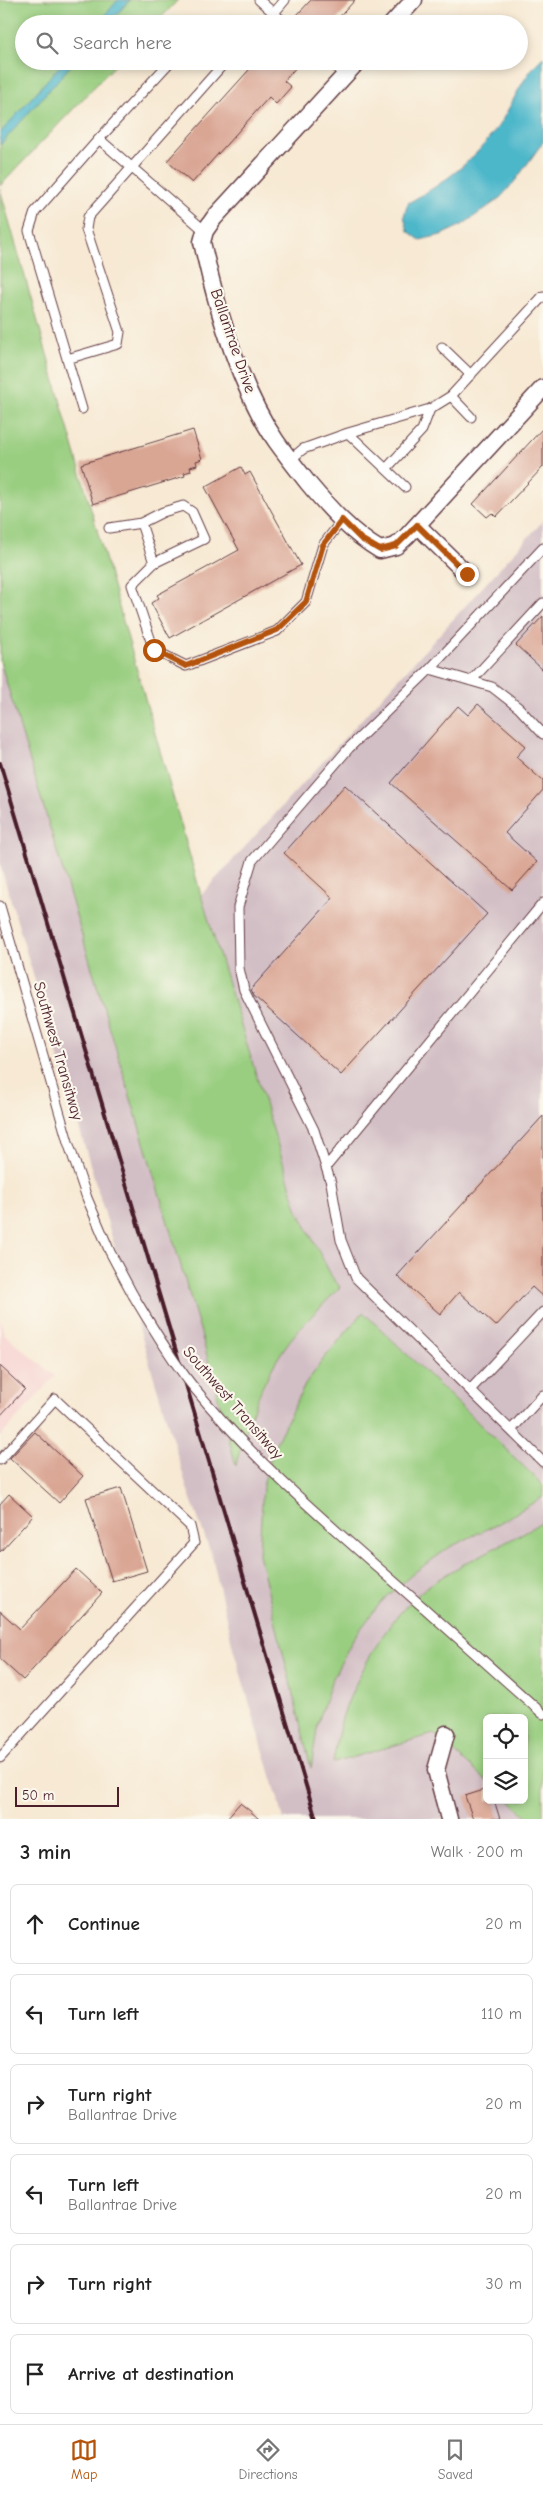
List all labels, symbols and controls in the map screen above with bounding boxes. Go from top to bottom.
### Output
search box [15,15,528,70]
icon: search [33,29,61,57]
text: Search here [73,32,172,54]
street label: Ballantrae Drive [207,287,259,395]
route end [456,563,479,586]
route start [143,639,166,662]
street label: Southwest Transitway [30,980,87,1123]
street label: Southwest Transitway [179,1343,287,1464]
map controls [483,1714,528,1804]
button: locate [483,1714,528,1759]
button: layers [483,1759,528,1804]
scale bar [15,1784,119,1807]
text: 50 m [22,1787,54,1804]
text: 3 min [20,1840,71,1864]
text: Walk · 200 m [431,1843,523,1861]
icon: ahead [21,1910,49,1938]
text: Continue [68,1913,140,1935]
text: 20 m [485,1915,522,1933]
icon: left [21,2000,49,2028]
text: Turn left [68,2003,139,2025]
text: 110 m [481,2005,522,2023]
text: Turn right [68,2084,152,2106]
icon: right [21,2090,49,2118]
text: 20 m [485,2095,522,2113]
text: Ballantrae Drive [68,2106,177,2124]
text: Turn left [68,2174,139,2196]
icon: left [21,2180,49,2208]
text: 20 m [485,2185,522,2203]
text: Ballantrae Drive [68,2196,177,2214]
icon: right [21,2270,49,2298]
text: Turn right [68,2273,152,2295]
text: 30 m [486,2275,522,2293]
icon: arrive [21,2360,49,2388]
text: Arrive at destination [68,2363,234,2385]
tab: Map [70,2436,98,2483]
tab: Directions [238,2436,298,2483]
tab: Saved [438,2436,473,2483]

